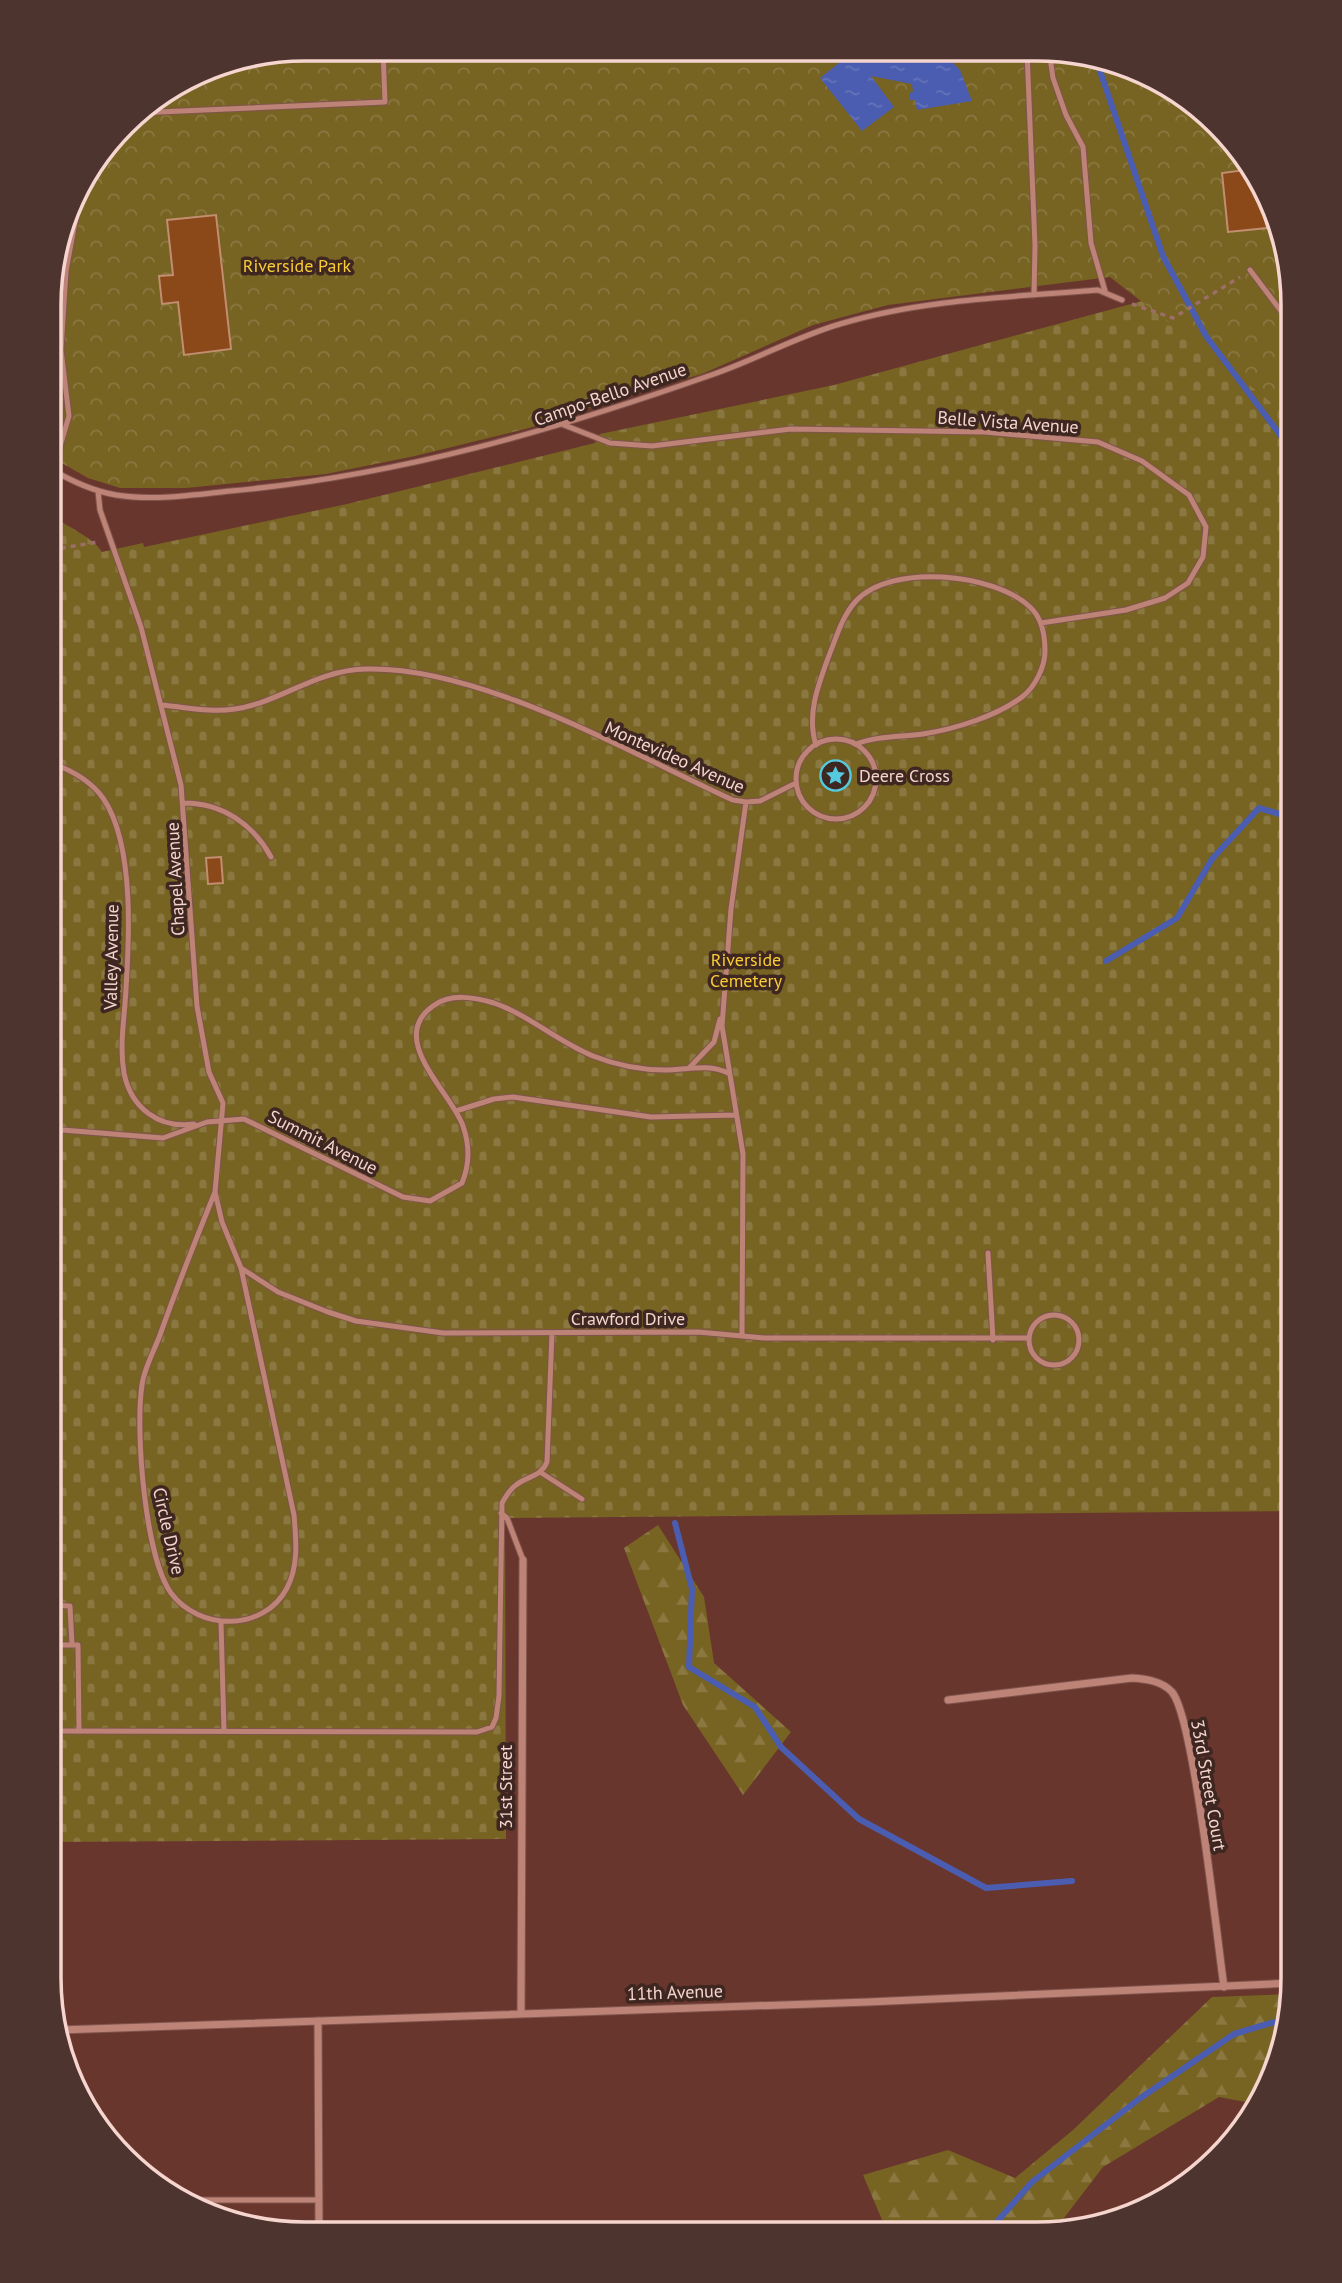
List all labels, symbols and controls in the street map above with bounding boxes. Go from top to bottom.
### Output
park label: Riverside Park [243,254,352,277]
street label: Campo-Bello Avenue [531,357,689,431]
street label: Belle Vista Avenue [937,406,1079,438]
street label: Montevideo Avenue [602,716,748,798]
place icon: Deere Cross [819,758,853,792]
place label: Deere Cross [859,764,950,787]
street label: Chapel Avenue [161,822,189,936]
street label: Valley Avenue [99,904,123,1011]
park label: Riverside Cemetery [710,948,783,992]
street label: Summit Avenue [264,1105,382,1179]
street label: Crawford Drive [571,1307,685,1330]
street label: Circle Drive [148,1485,190,1577]
street label: 33rd Street Court [1186,1718,1232,1852]
street label: 31st Street [494,1745,517,1829]
street label: 11th Avenue [627,1979,723,2005]

